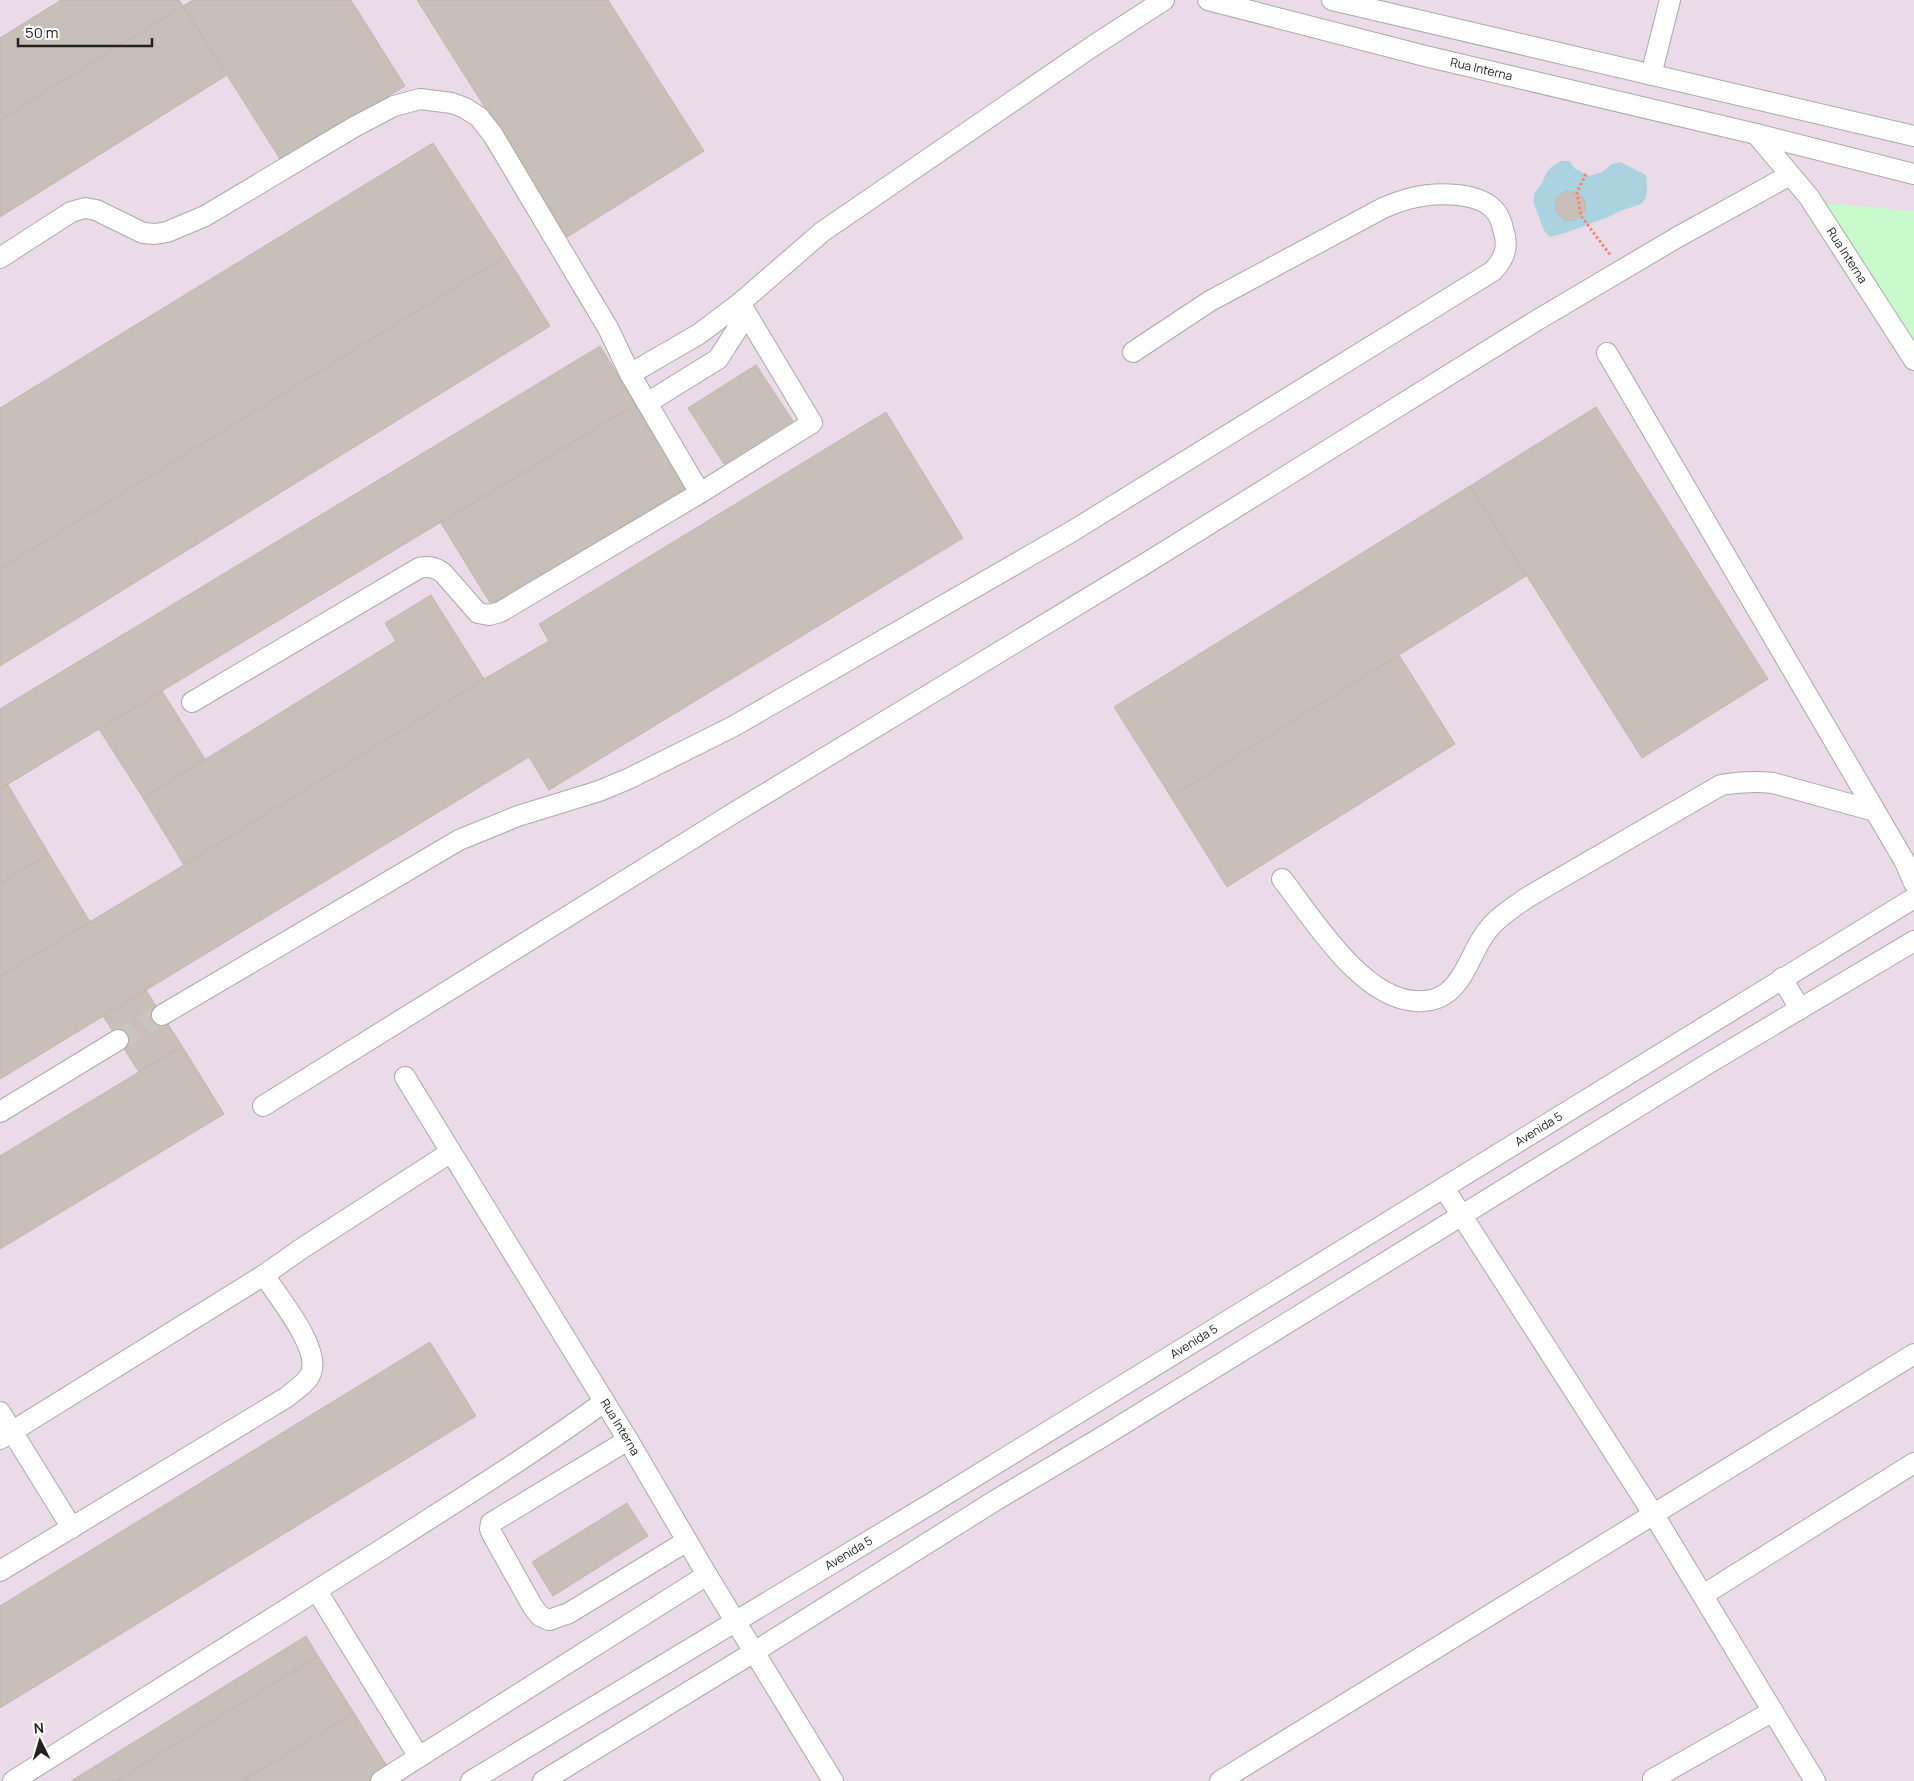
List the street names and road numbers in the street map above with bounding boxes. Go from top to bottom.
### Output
street label: Rua Interna [1449,53,1514,84]
street label: Rua Interna [1823,224,1871,287]
street label: Avenida 5 [1512,1108,1566,1150]
street label: Avenida 5 [1167,1320,1221,1362]
street label: Rua Interna [597,1395,644,1458]
street label: Avenida 5 [821,1532,875,1574]

